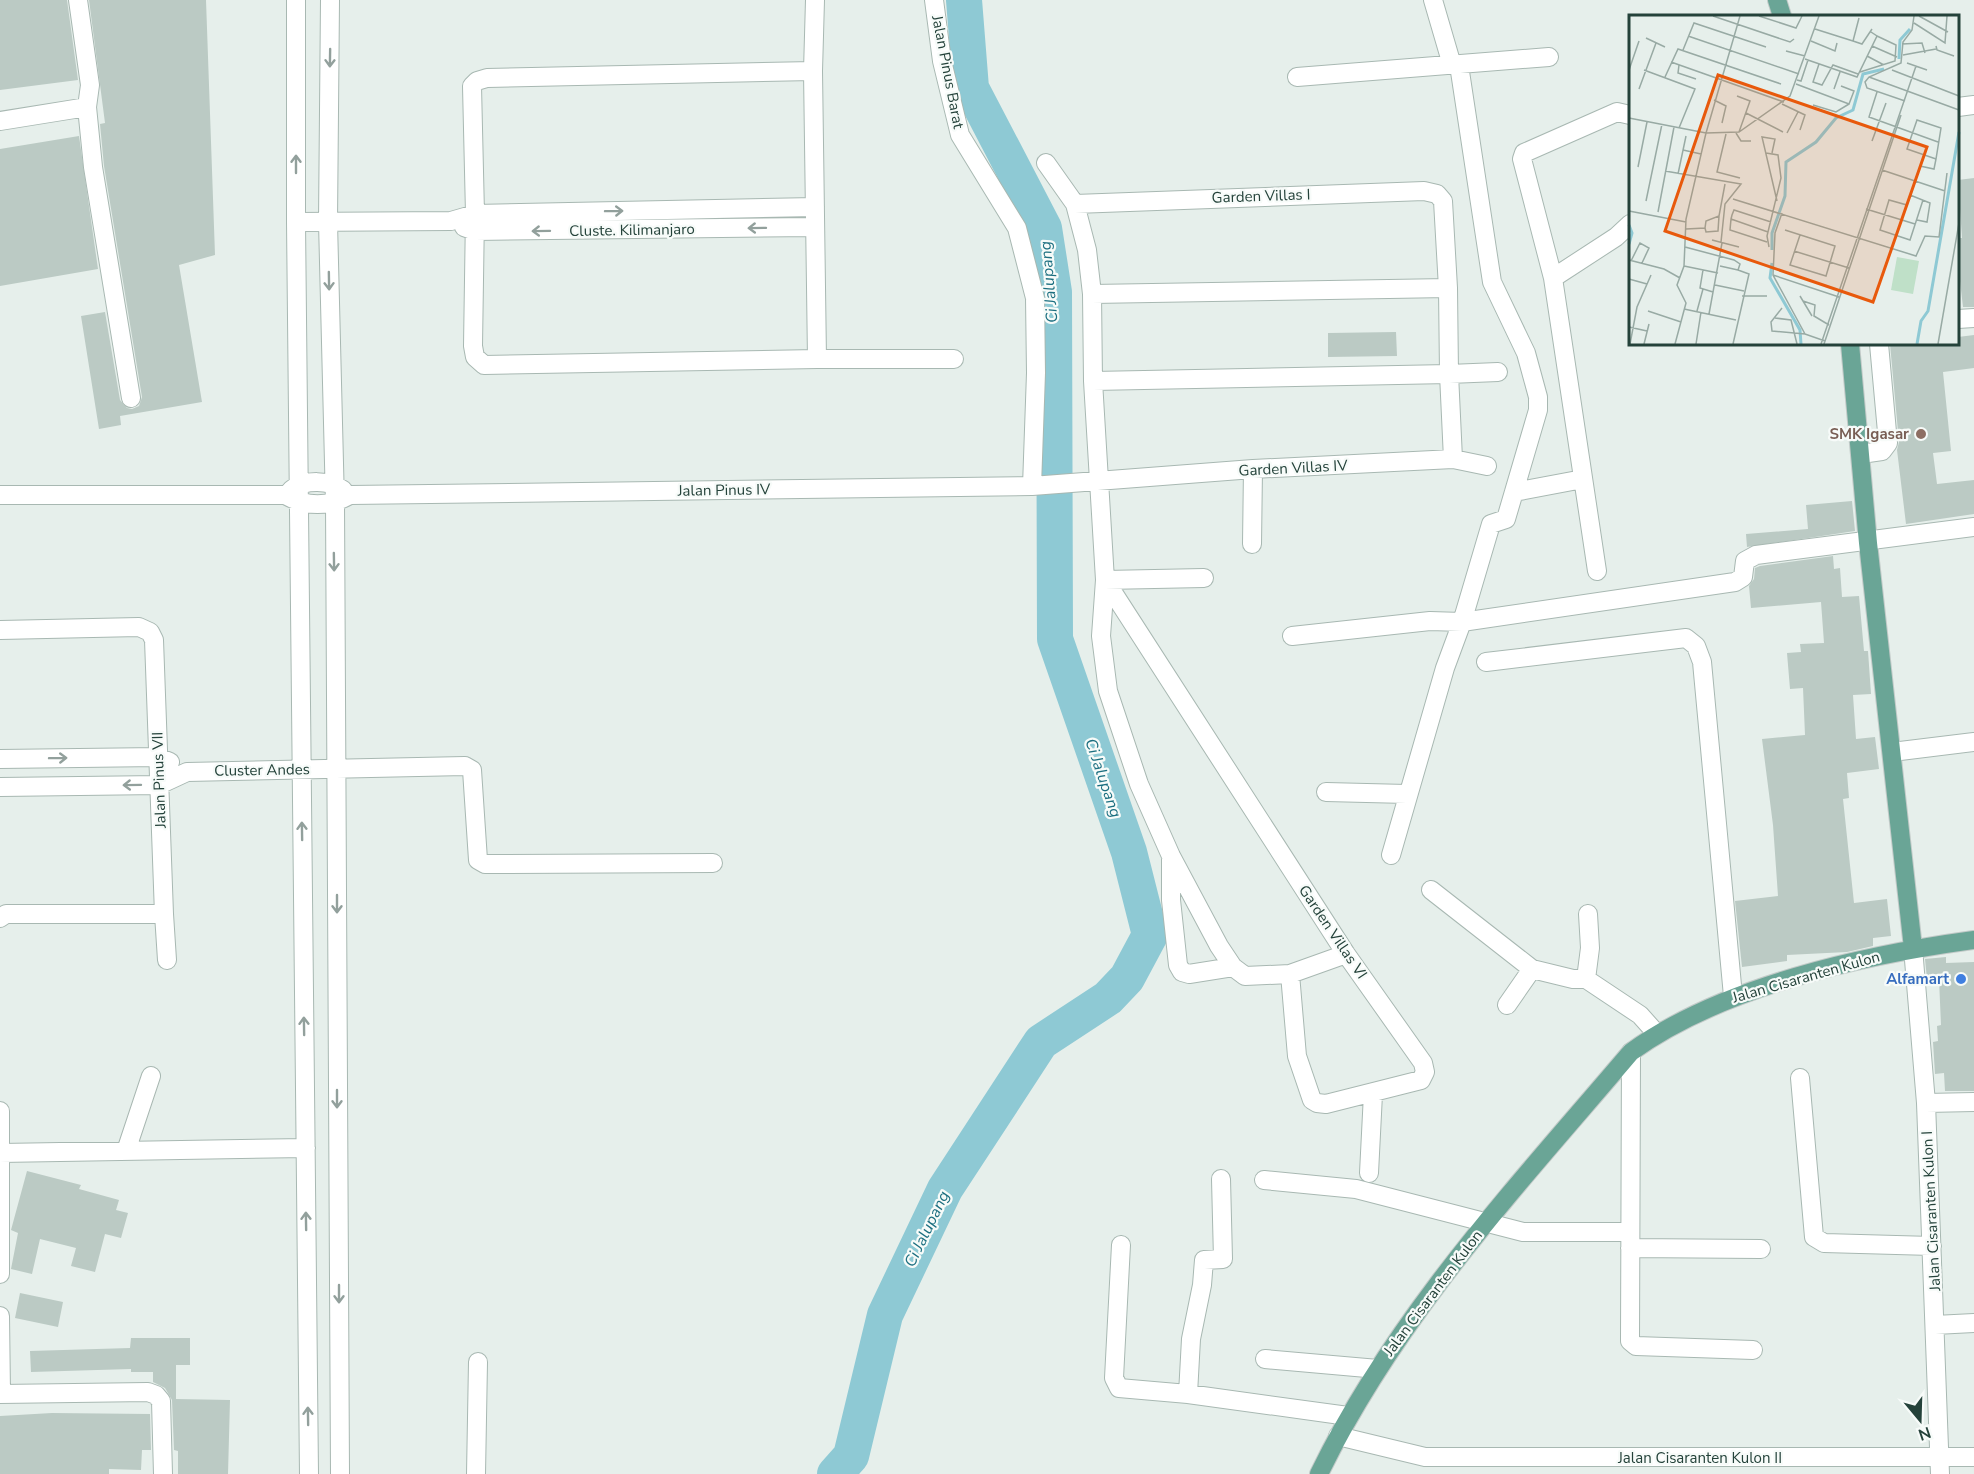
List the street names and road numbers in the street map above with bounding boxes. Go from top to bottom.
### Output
street label: Jalan Pinus Barat [927,13,969,131]
street label: Garden Villas I [1211,184,1311,208]
street label: Cluste. Kilimanjaro [569,219,695,241]
street label: Garden Villas IV [1238,455,1349,481]
street label: Jalan Pinus IV [676,479,771,501]
street label: Jalan Pinus VII [147,731,171,830]
street label: Cluster Andes [214,759,310,781]
street label: Garden Villas VI [1294,881,1372,983]
street label: Jalan Cisaranten Kulon [1729,946,1882,1008]
street label: Jalan Cisaranten Kulon I [1917,1131,1945,1292]
street label: Jalan Cisaranten Kulon [1379,1226,1487,1361]
street label: Jalan Cisaranten Kulon II [1617,1448,1782,1468]

